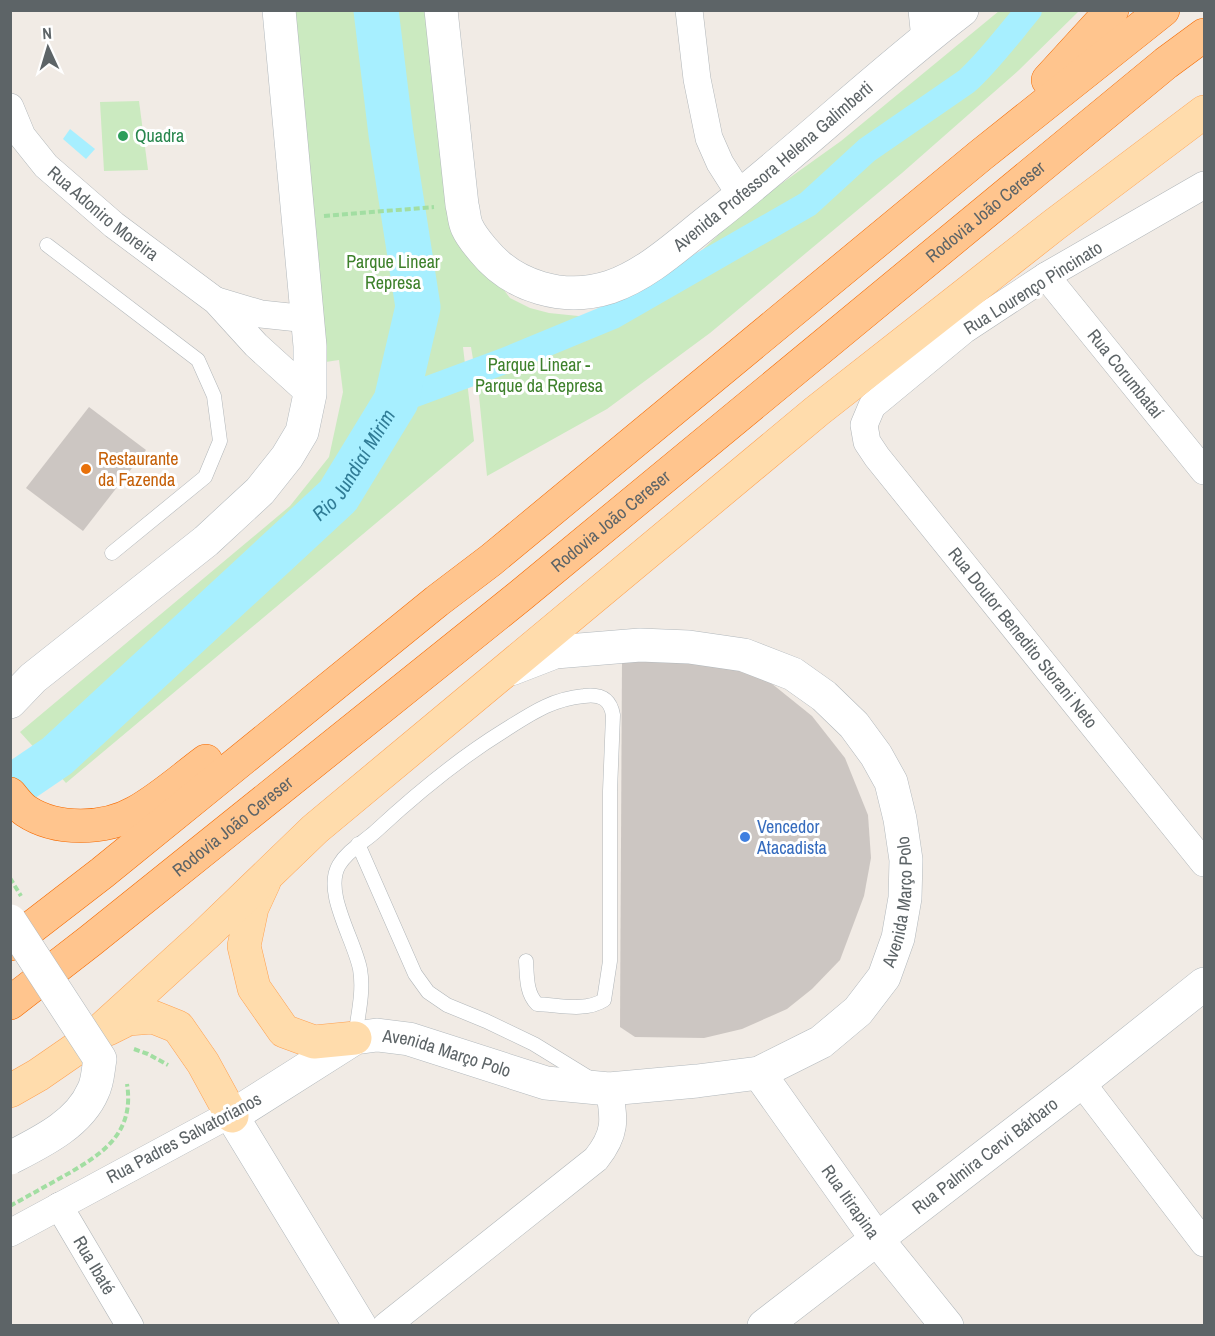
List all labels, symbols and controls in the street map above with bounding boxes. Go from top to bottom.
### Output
north arrow [18,18,78,78]
text: N [41,22,52,44]
street label: Avenida Professora Helena Galimberti [667,75,878,258]
place label: Quadra [135,123,184,148]
marker: Quadra [116,129,130,143]
street label: Rodovia João Cereser [920,155,1050,268]
street label: Rua Adoniro Moreira [42,160,164,266]
street label: Rua Lourenço Pincinato [959,235,1107,340]
park label: Parque Linear Represa [346,249,440,295]
street label: Rua Corumbataí [1082,324,1170,424]
park label: Parque Linear - Parque da Represa [475,352,603,398]
water label: Rio Jundiaí Mirim [306,404,401,527]
place label: Restaurante da Fazenda [98,446,178,492]
marker: Restaurante da Fazenda [79,462,93,476]
street label: Rodovia João Cereser [545,464,675,578]
street label: Rua Doutor Benedito Storani Neto [942,542,1104,733]
street label: Rodovia João Cereser [167,770,298,882]
place label: Vencedor Atacadista [756,814,827,860]
marker: Vencedor Atacadista [738,830,752,844]
street label: Avenida Março Polo [875,835,918,972]
street label: Avenida Março Polo [380,1023,514,1083]
street label: Rua Padres Salvatorianos [102,1086,266,1189]
street label: Rua Palmira Cervi Bárbaro [907,1091,1063,1220]
street label: Rua Itirapina [816,1160,886,1244]
street label: Rua Ibaté [67,1231,122,1299]

